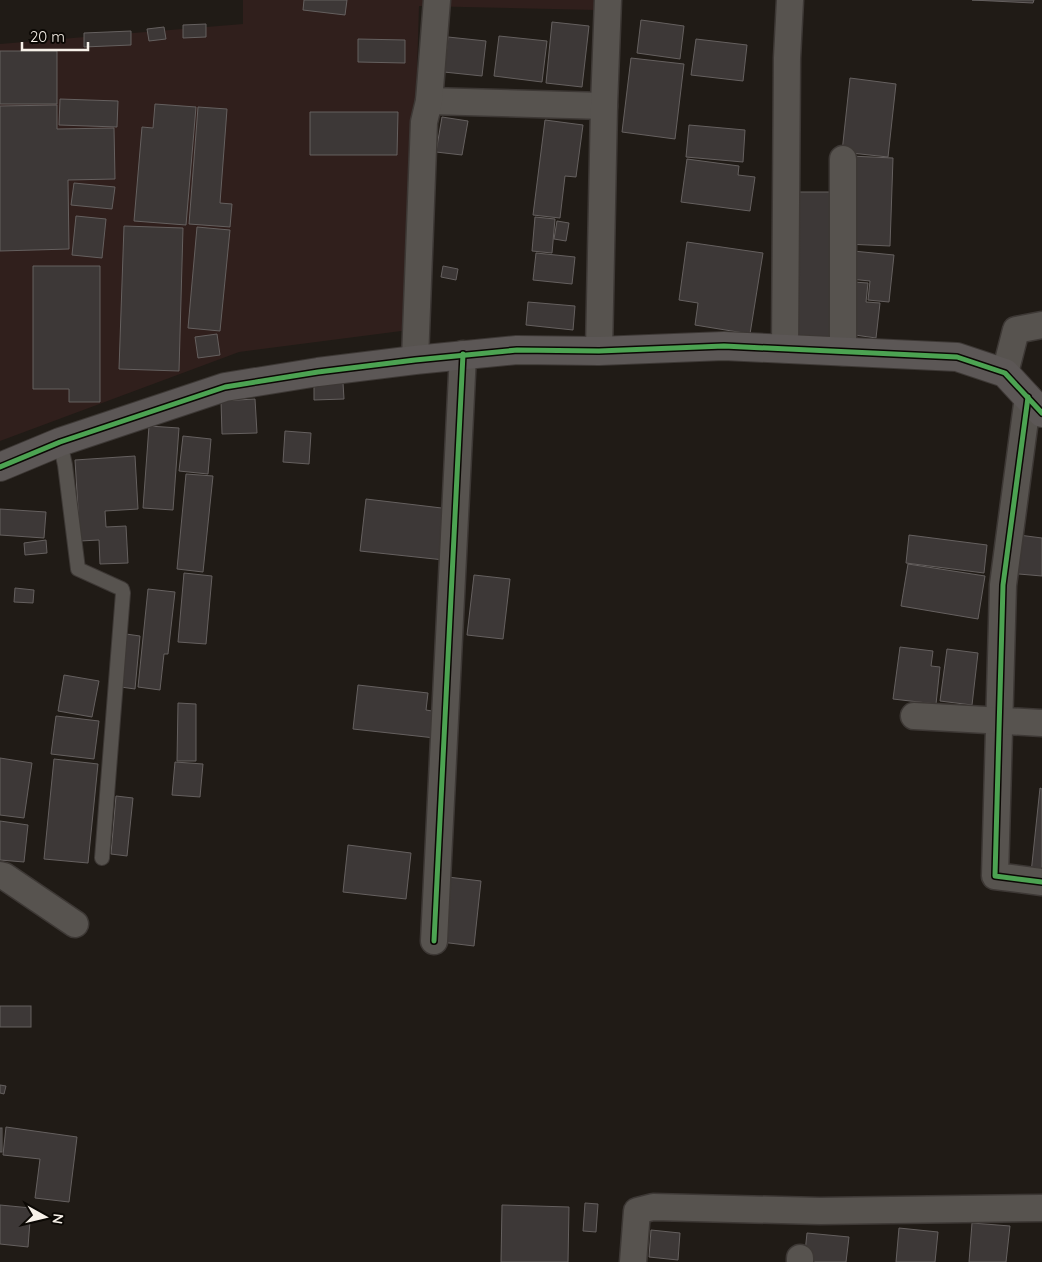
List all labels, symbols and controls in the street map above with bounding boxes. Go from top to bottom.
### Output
scale bar [22,20,89,52]
text: 20 m [30,27,65,46]
north arrow [20,1192,70,1242]
text: N [48,1212,68,1225]

